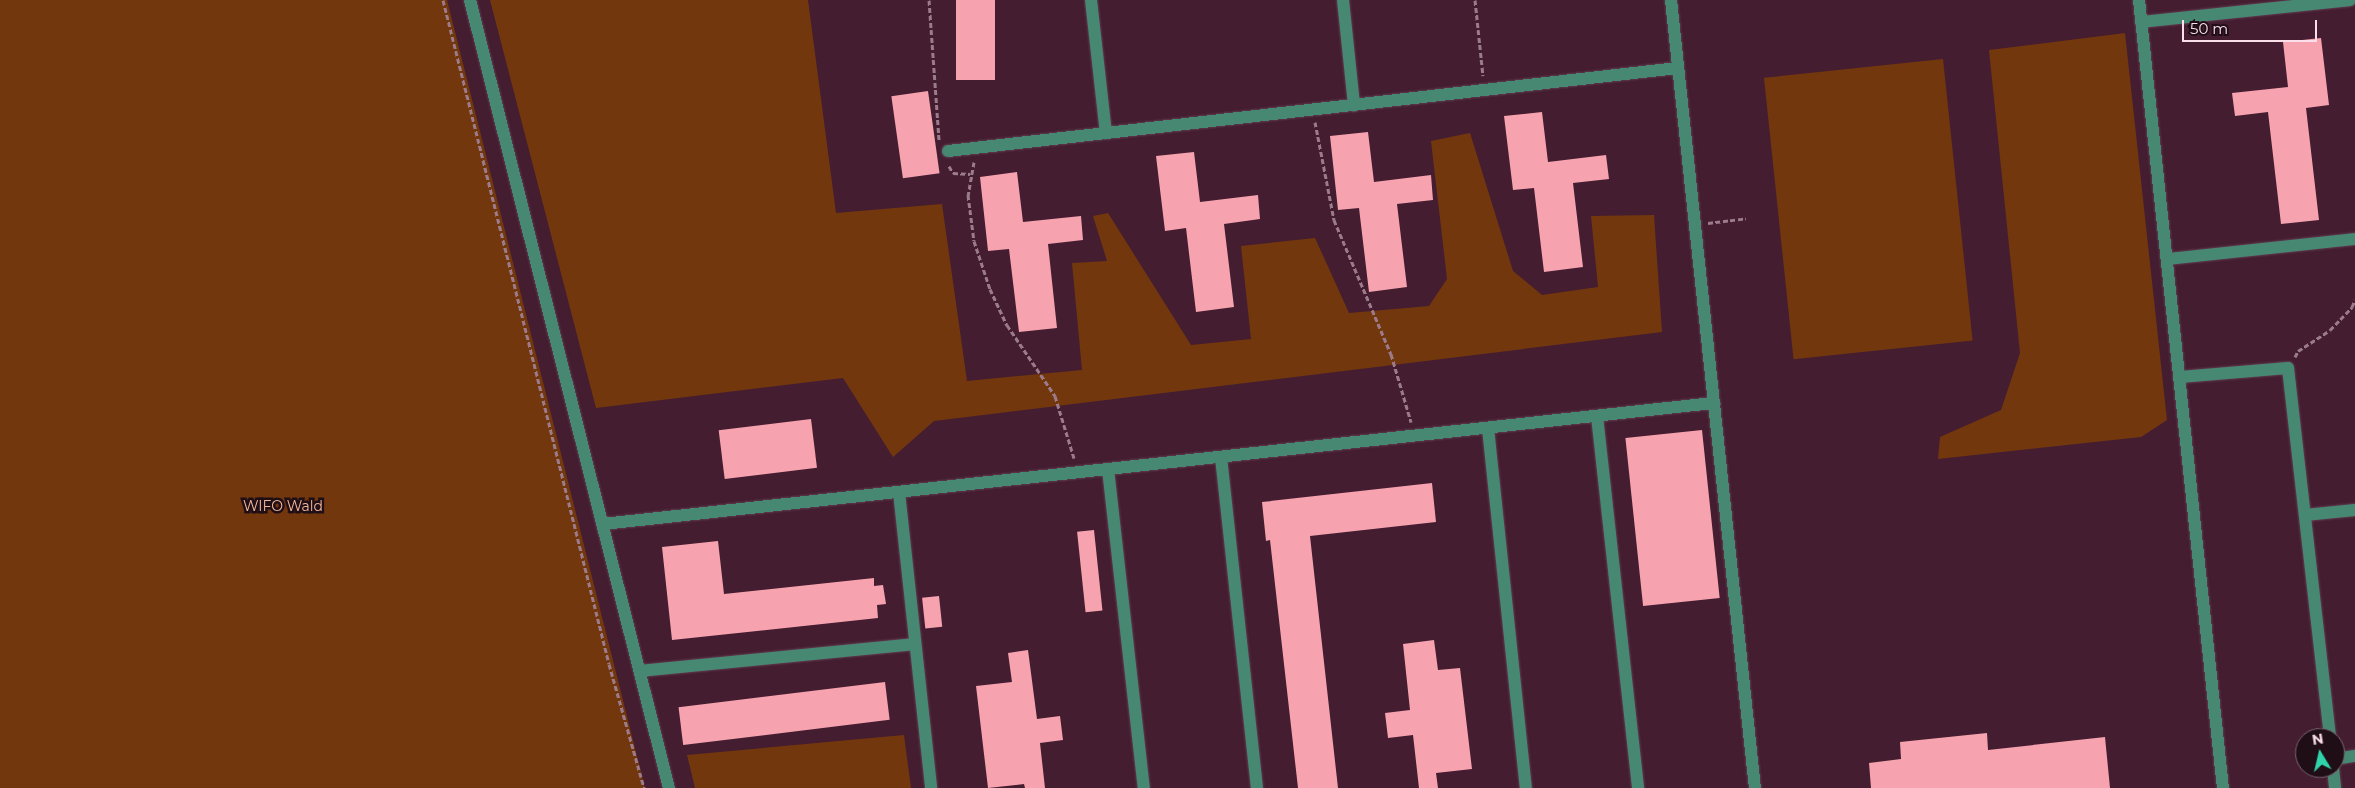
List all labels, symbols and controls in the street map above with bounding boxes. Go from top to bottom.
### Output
scale bar [2185,10,2320,42]
text: 50 m [2190,19,2228,38]
park label: WIFO Wald [243,498,323,514]
north arrow [2295,728,2345,778]
text: N [2311,729,2325,749]

